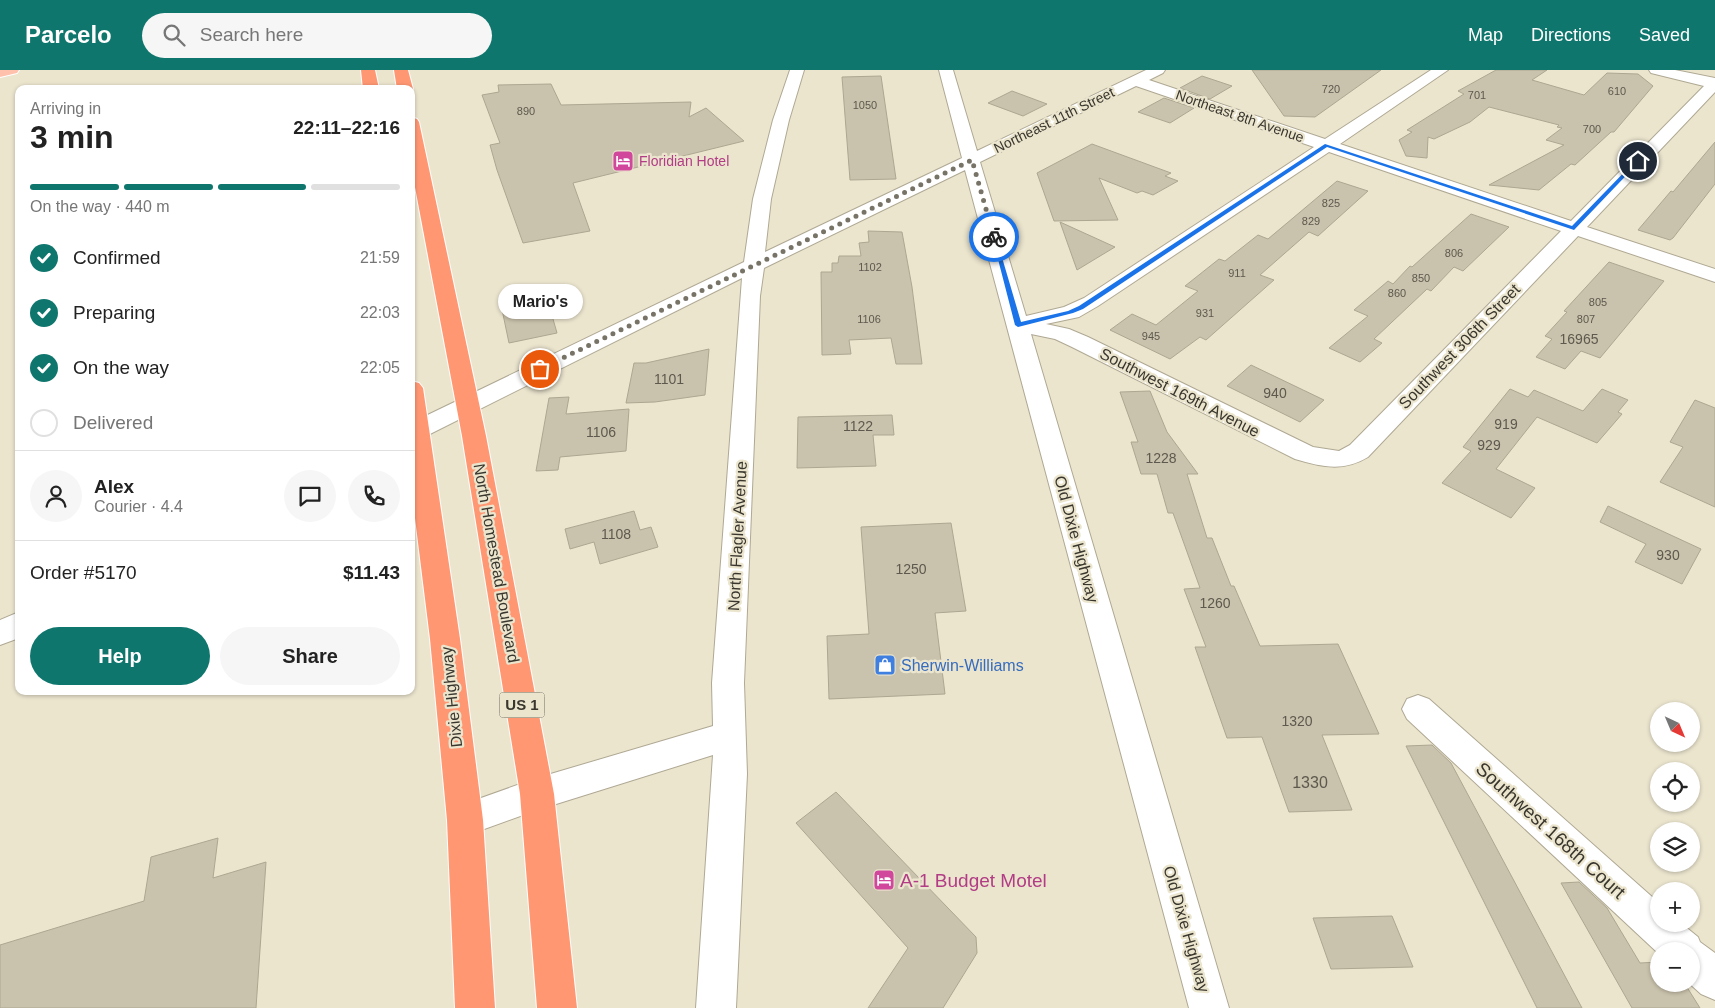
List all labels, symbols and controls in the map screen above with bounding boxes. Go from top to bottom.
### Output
search box [142,13,492,58]
text: Parcelo [25,21,112,48]
icon: search [160,21,188,49]
text: Search here [200,24,303,45]
text: Map [1468,25,1503,45]
text: Directions [1531,25,1611,45]
text: Saved [1639,25,1690,45]
house number: 720 [1322,83,1340,95]
street label: Northeast 11th Street [991,84,1117,156]
house number: 610 [1608,85,1626,97]
street label: Northeast 8th Avenue [1174,87,1306,146]
house number: 701 [1468,89,1486,101]
house number: 1050 [853,99,877,111]
text: Arriving in [30,100,101,117]
house number: 890 [517,105,535,117]
text: 22:11–22:16 [293,117,400,138]
text: 3 min [30,119,114,155]
house number: 700 [1583,123,1601,135]
pin [1617,140,1659,182]
icon: home [1624,147,1652,175]
hotel icon: Floridian Hotel [611,149,635,173]
place label: Floridian Hotel [639,153,729,169]
house number: 825 [1322,197,1340,209]
text: On the way · 440 m [30,198,170,215]
courier [969,212,1019,262]
house number: 829 [1302,215,1320,227]
icon: bike [980,223,1008,251]
icon: check [30,244,58,272]
text: Confirmed [73,247,161,268]
house number: 806 [1445,247,1463,259]
text: 21:59 [360,249,400,266]
house number: 1102 [858,261,882,273]
house number: 911 [1228,267,1246,279]
house number: 850 [1412,272,1430,284]
street label: Southwest 306th Street [1395,280,1524,412]
callout: Mario's [498,284,582,319]
house number: 860 [1388,287,1406,299]
text: Mario's [513,293,568,310]
house number: 805 [1589,296,1607,308]
icon: check [30,299,58,327]
text: Preparing [73,302,155,323]
text: 22:03 [360,304,400,321]
house number: 931 [1196,307,1214,319]
house number: 1106 [857,313,881,325]
house number: 807 [1577,313,1595,325]
house number: 945 [1142,330,1160,342]
house number: 16965 [1560,331,1599,347]
street label: Southwest 169th Avenue [1097,345,1262,440]
pin [519,348,561,390]
icon: check [30,354,58,382]
icon: bag [526,355,554,383]
text: On the way [73,357,169,378]
text: 22:05 [360,359,400,376]
house number: 1101 [654,371,684,387]
house number: 940 [1263,385,1287,401]
text: Delivered [73,412,153,433]
house number: 919 [1494,416,1518,432]
house number: 1122 [843,418,873,434]
house number: 1106 [586,424,616,440]
house number: 929 [1477,437,1501,453]
house number: 1228 [1145,450,1177,466]
street label: North Flagler Avenue [725,461,750,611]
street label: North Homestead Boulevard [471,462,522,664]
button: person [30,470,82,522]
button: chat [284,470,336,522]
button: phone [348,470,400,522]
street label: Old Dixie Highway [1051,474,1102,604]
text: Alex [94,476,134,497]
text: Courier · 4.4 [94,498,183,515]
house number: 1108 [601,526,631,542]
house number: 930 [1656,547,1680,563]
house number: 1250 [895,561,927,577]
text: Order #5170 [30,562,137,583]
text: $11.43 [343,562,400,583]
house number: 1260 [1199,595,1231,611]
button: Help [30,627,210,685]
button: Share [220,627,400,685]
street label: Dixie Highway [438,646,465,748]
shop icon: Sherwin-Williams [873,653,897,677]
place label: Sherwin-Williams [901,657,1024,674]
road number: US 1 [500,692,544,718]
north arrow [1650,702,1700,752]
map controls [1650,702,1700,992]
house number: 1320 [1281,713,1313,729]
street label: Southwest 168th Court [1472,758,1630,903]
button: locate [1650,762,1700,812]
house number: 1330 [1292,774,1328,791]
button: layers [1650,822,1700,872]
street label: Old Dixie Highway [1160,864,1213,994]
hotel icon: A-1 Budget Motel [872,868,896,892]
place label: A-1 Budget Motel [900,870,1047,891]
button: + [1650,882,1700,932]
button: − [1650,942,1700,992]

